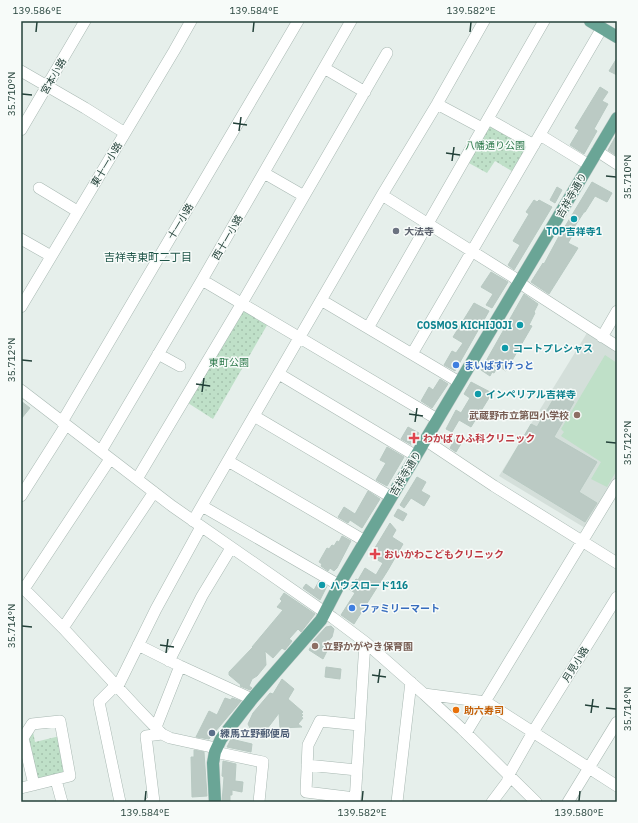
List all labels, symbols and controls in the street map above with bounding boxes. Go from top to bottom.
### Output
text: 139.586°E [12,4,62,17]
text: 139.584°E [229,4,279,17]
text: 139.582°E [446,4,496,17]
street label: 宮本小路 [38,56,69,97]
text: 35.710°N [5,72,18,116]
street label: 東十一小路 [88,139,125,189]
park label: 八幡通り公園 [465,139,525,152]
text: 35.710°N [621,155,634,199]
street label: 吉祥寺通り [553,170,590,220]
street label: 十一小路 [165,201,196,242]
street label: 西十一小路 [209,212,246,262]
marker: TOP吉祥寺1 [569,214,579,224]
place label: 大法寺 [404,225,434,238]
place label: TOP吉祥寺1 [546,225,602,238]
marker: 大法寺 [391,226,401,236]
district label: 吉祥寺東町二丁目 [104,250,192,264]
place label: COSMOS KICHIJOJI [417,319,512,332]
marker: COSMOS KICHIJOJI [515,320,525,330]
text: 35.712°N [5,338,18,382]
place label: コートプレシャス [513,342,593,355]
marker: コートプレシャス [500,343,510,353]
park label: 東町公園 [209,356,249,369]
place label: まいばすけっと [464,359,534,372]
marker: まいばすけっと [451,360,461,370]
place label: インペリアル吉祥寺 [486,388,576,401]
marker: インペリアル吉祥寺 [473,389,483,399]
place label: 武蔵野市立第四小学校 [469,409,569,422]
marker: 武蔵野市立第四小学校 [572,410,582,420]
text: 35.712°N [621,421,634,465]
marker: わかば ひふ科クリニック [408,432,420,444]
place label: わかば ひふ科クリニック [423,432,535,445]
street label: 吉祥寺通り [387,448,424,498]
marker: おいかわこどもクリニック [369,548,381,560]
place label: おいかわこどもクリニック [384,548,504,561]
place label: ハウスロード116 [330,579,408,592]
marker: ハウスロード116 [317,580,327,590]
place label: ファミリーマート [360,602,440,615]
marker: ファミリーマート [347,603,357,613]
text: 35.714°N [5,604,18,648]
place label: 立野かがやき保育園 [323,640,413,653]
marker: 立野かがやき保育園 [310,641,320,651]
street label: 月見小路 [559,644,592,685]
text: 35.714°N [621,687,634,731]
place label: 助六寿司 [464,704,504,717]
marker: 助六寿司 [451,705,461,715]
place label: 練馬立野郵便局 [220,727,290,740]
marker: 練馬立野郵便局 [207,728,217,738]
text: 139.584°E [120,806,170,819]
text: 139.582°E [337,806,387,819]
text: 139.580°E [554,806,604,819]

